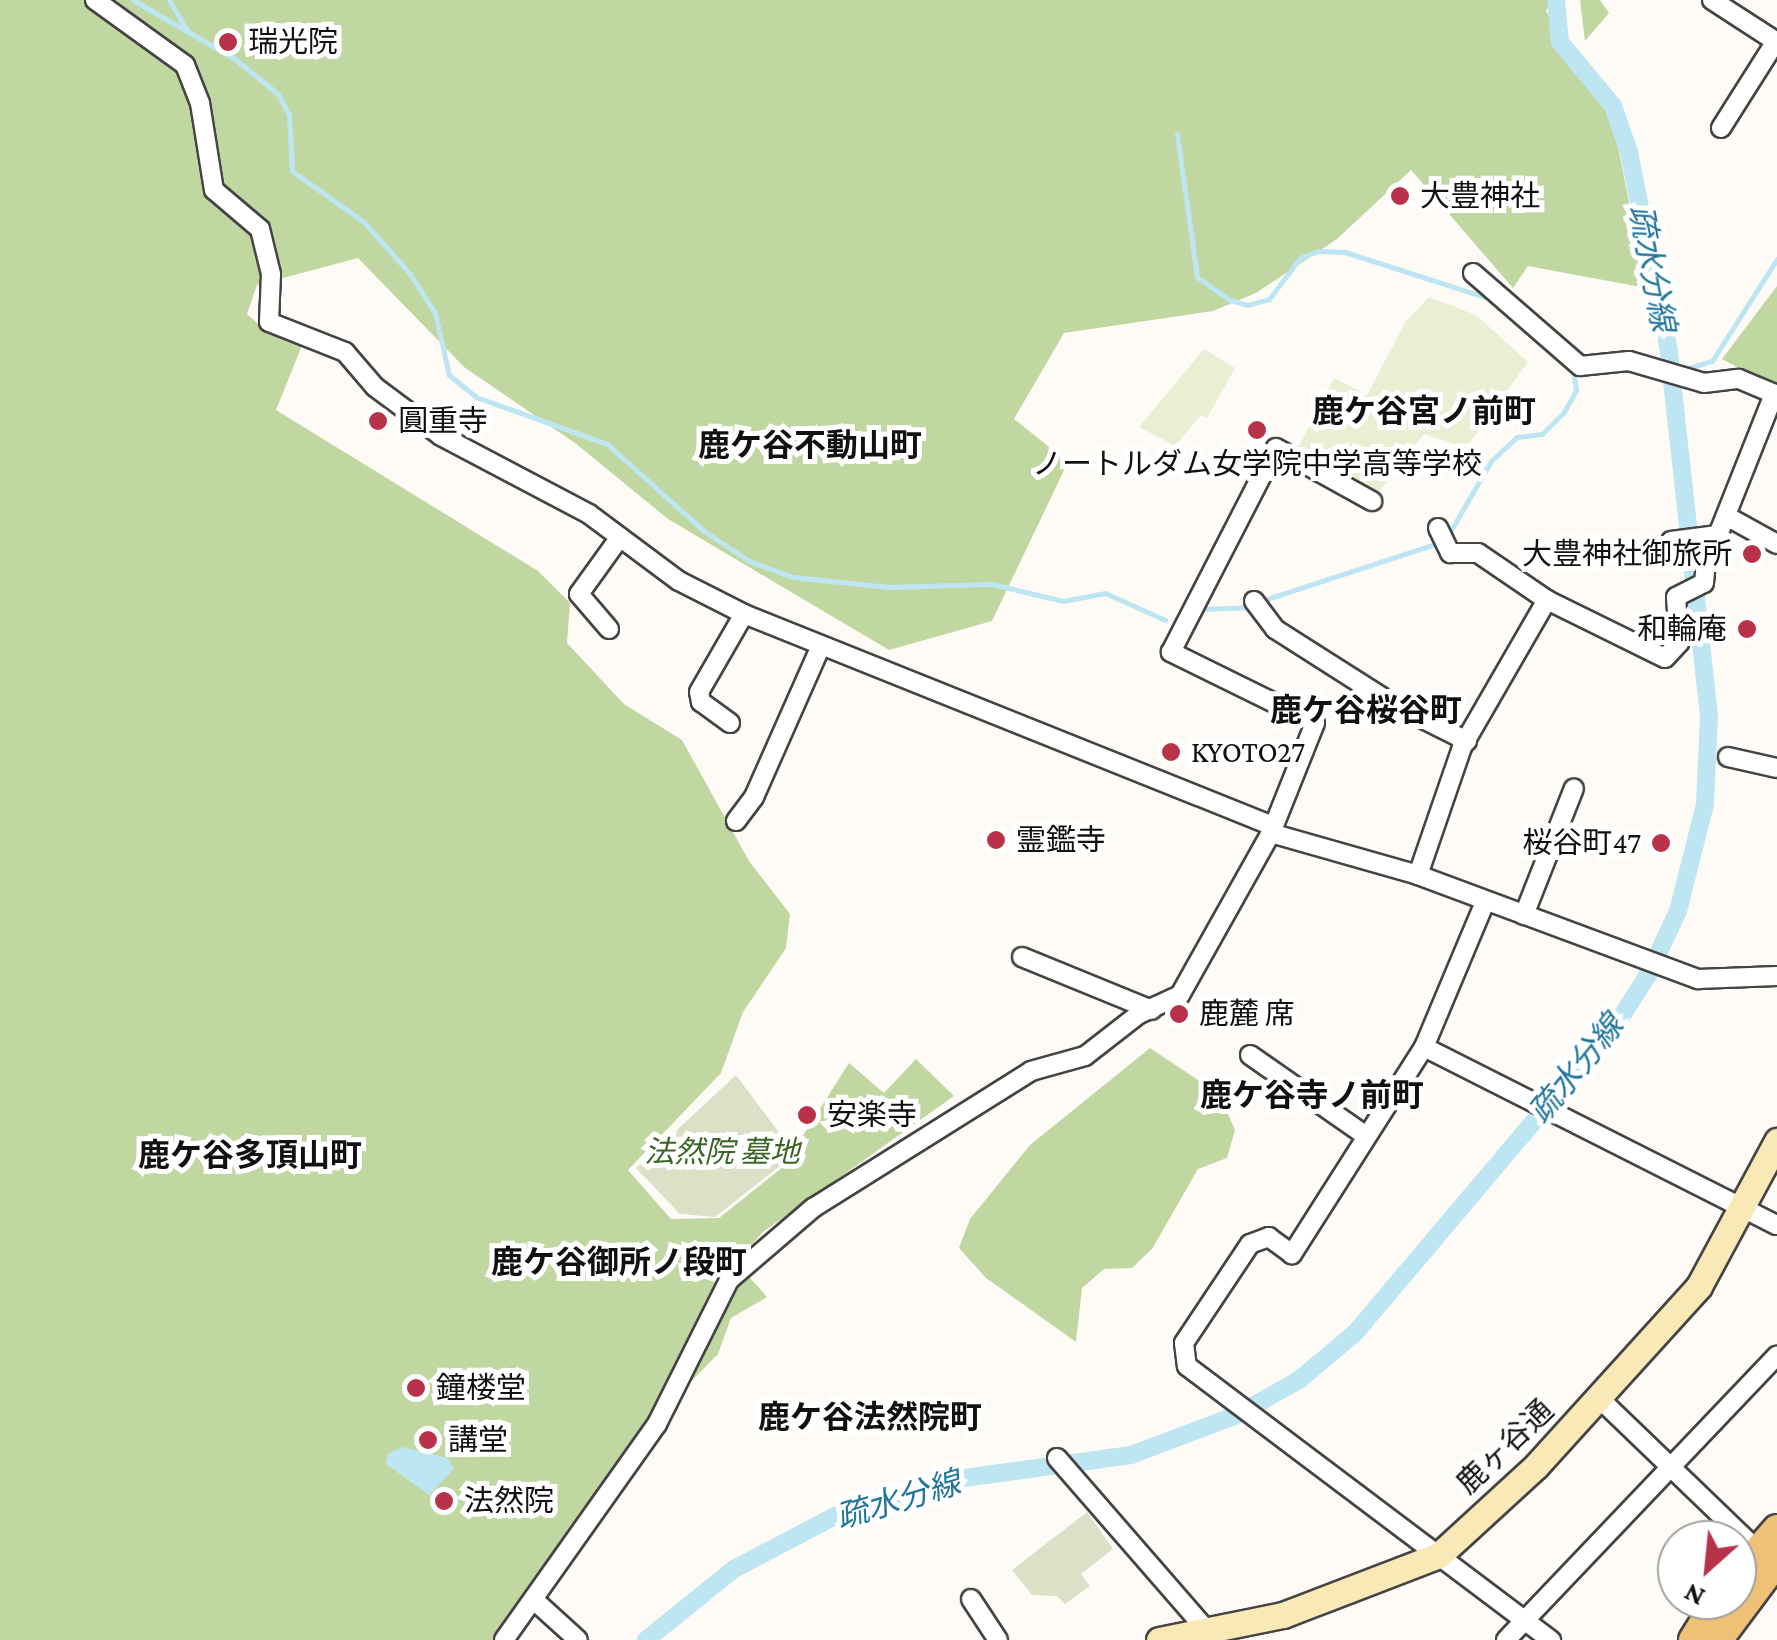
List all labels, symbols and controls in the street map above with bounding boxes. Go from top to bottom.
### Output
place label: 瑞光院 [248,24,338,60]
marker: 瑞光院 [217,31,239,53]
place label: 大豊神社 [1420,178,1540,214]
marker: 大豊神社 [1389,185,1411,207]
water label: 疏水分線 [1621,202,1683,334]
district label: 鹿ケ谷宮ノ前町 [1312,392,1536,430]
place label: 圓重寺 [398,403,488,439]
marker: 圓重寺 [367,410,389,432]
marker: ノートルダム女学院中学高等学校 [1246,419,1268,441]
district label: 鹿ケ谷不動山町 [698,426,922,464]
place label: ノートルダム女学院中学高等学校 [1032,446,1482,482]
place label: 大豊神社御旅所 [1522,536,1732,572]
marker: 大豊神社御旅所 [1741,543,1763,565]
place label: 和輪庵 [1637,611,1727,647]
marker: 和輪庵 [1736,618,1758,640]
district label: 鹿ケ谷桜谷町 [1270,691,1462,729]
place label: KYOTO27 [1191,734,1305,770]
marker: KYOTO27 [1160,741,1182,763]
place label: 霊鑑寺 [1016,822,1106,858]
place label: 桜谷町47 [1523,825,1641,861]
marker: 霊鑑寺 [985,829,1007,851]
marker: 桜谷町47 [1650,832,1672,854]
place label: 鹿麓 席 [1199,996,1295,1032]
marker: 鹿麓 席 [1168,1003,1190,1025]
water label: 疏水分線 [1521,1007,1631,1131]
district label: 鹿ケ谷寺ノ前町 [1200,1076,1424,1114]
place label: 安楽寺 [827,1097,917,1133]
marker: 安楽寺 [796,1104,818,1126]
park label: 法然院 墓地 [644,1134,800,1170]
district label: 鹿ケ谷多頂山町 [138,1136,362,1174]
district label: 鹿ケ谷御所ノ段町 [491,1243,747,1281]
place label: 鐘楼堂 [436,1370,526,1406]
marker: 鐘楼堂 [405,1377,427,1399]
street label: 鹿ヶ谷通 [1449,1392,1561,1502]
district label: 鹿ケ谷法然院町 [758,1398,982,1436]
place label: 講堂 [448,1422,508,1458]
marker: 講堂 [417,1429,439,1451]
water label: 疏水分線 [831,1463,965,1537]
place label: 法然院 [464,1483,554,1519]
marker: 法然院 [433,1490,455,1512]
north arrow [1657,1520,1757,1620]
text: N [1679,1577,1710,1614]

